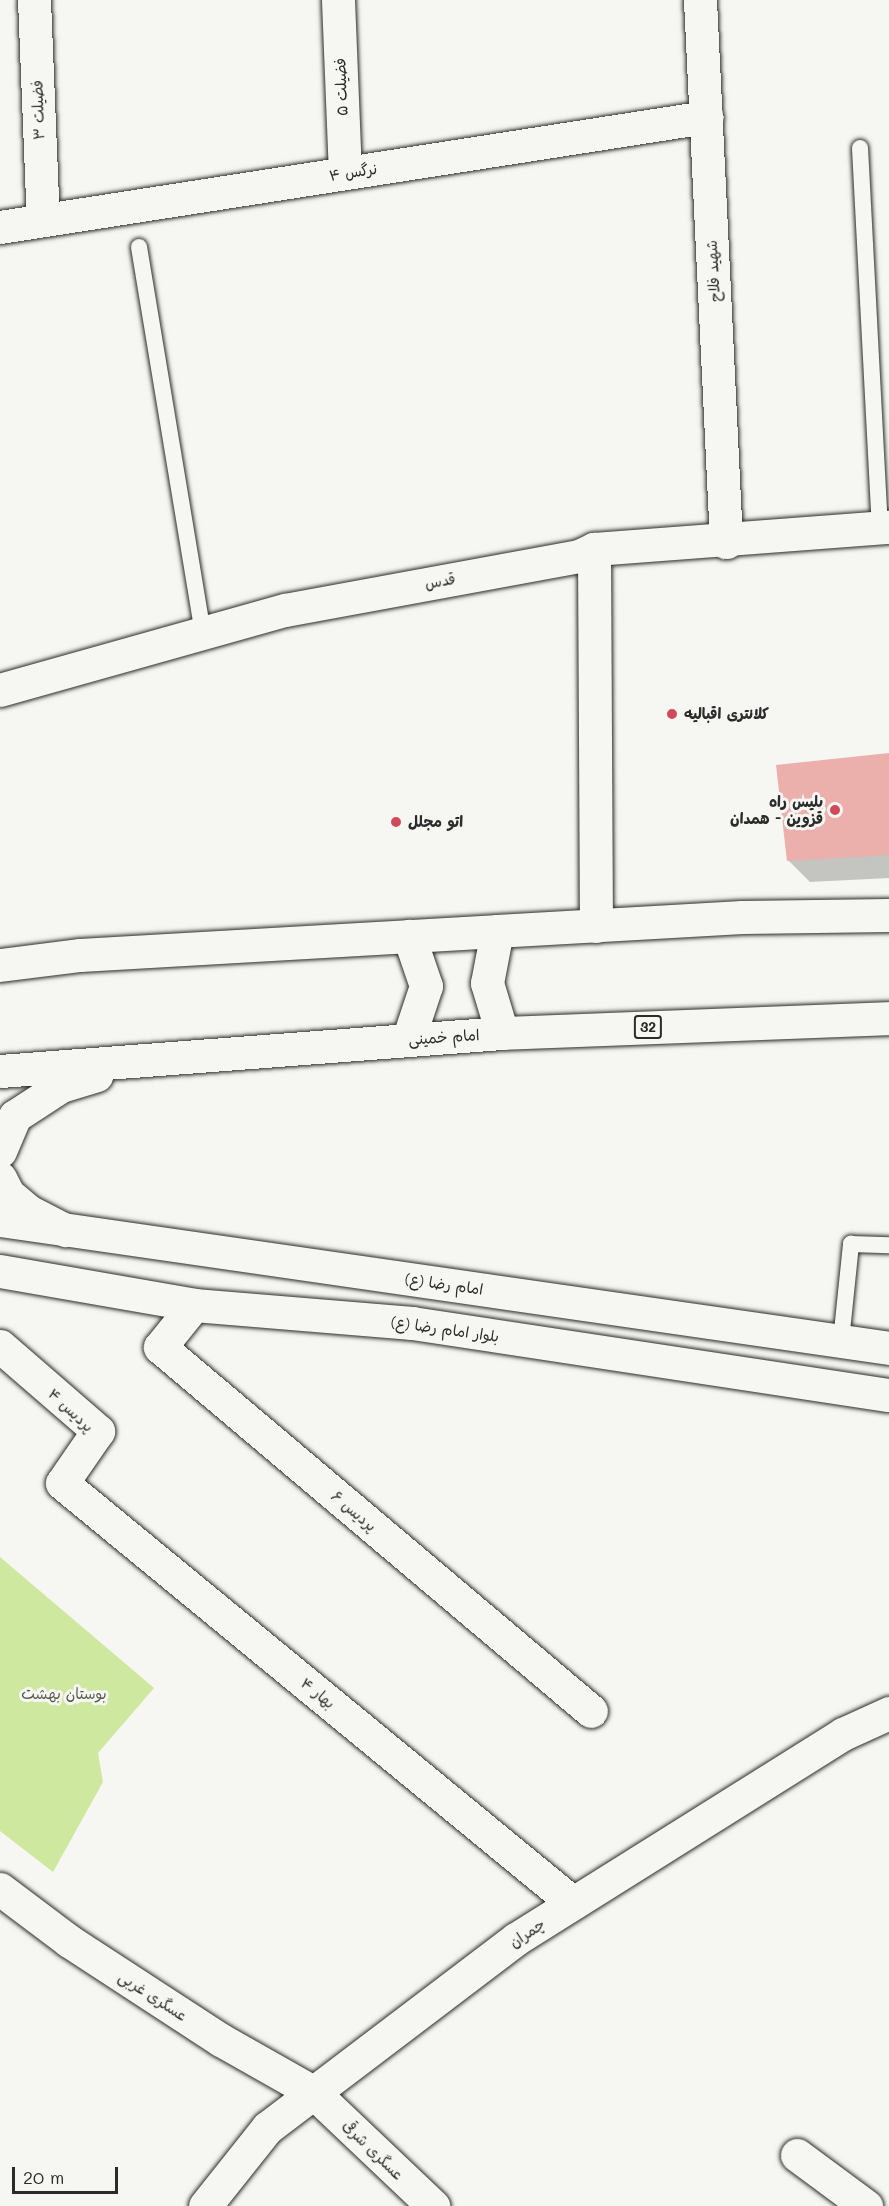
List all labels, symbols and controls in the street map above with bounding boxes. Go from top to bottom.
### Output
street label: فضیلت ۵ [331,58,351,116]
street label: فضیلت ۳ [28,80,48,140]
street label: نرگس ۴ [328,159,378,185]
street label: شهید فلاح [702,240,724,302]
street label: قدس [423,569,457,593]
place label: کلانتری اقبالیه [684,705,769,723]
marker: کلانتری اقبالیه [665,707,679,721]
place label: پلیس راه قزوین - همدان [730,792,823,827]
marker: پلیس راه قزوین - همدان [828,803,842,817]
place label: اتو مجلل [408,813,463,831]
marker: اتو مجلل [389,815,403,829]
road number: 32 [633,1016,663,1038]
street label: امام خمینی [408,1026,480,1048]
street label: امام رضا (ع) [404,1270,484,1298]
street label: بلوار امام رضا (ع) [390,1313,500,1345]
street label: پردیس ۴ [45,1384,97,1436]
street label: پردیس ۶ [328,1487,380,1535]
street label: بهار ۴ [297,1674,339,1712]
park label: بوستان بهشت [21,1685,107,1703]
street label: چمران [506,1915,548,1951]
street label: عسگری غربی [116,1967,190,2025]
street label: عسگری شرقی [339,2117,407,2183]
scale bar [15,2155,122,2193]
text: 20 m [23,2165,64,2189]

